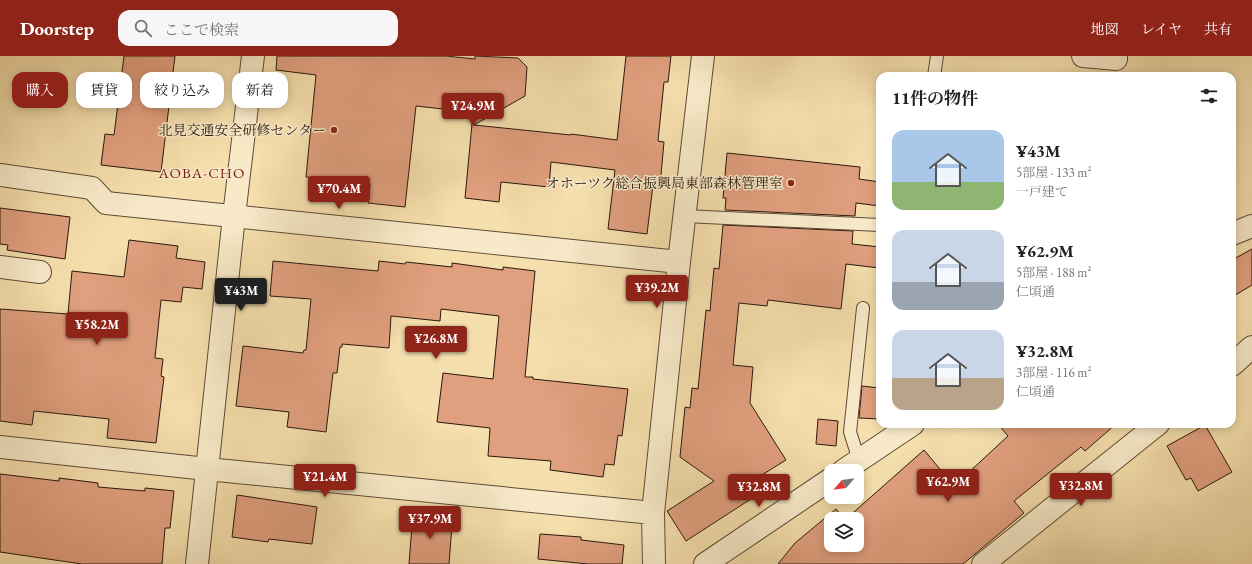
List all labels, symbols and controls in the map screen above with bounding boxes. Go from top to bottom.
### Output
search box [118,10,398,46]
text: Doorstep [20,16,94,41]
icon: search [132,17,154,39]
text: ここで検索 [164,20,239,39]
text: 地図 [1091,20,1119,38]
text: レイヤ [1141,20,1182,38]
text: 共有 [1204,20,1232,38]
chip: 購入 [12,72,68,108]
chip: 賃貸 [76,72,132,108]
chip: 絞り込み [140,72,224,108]
chip: 新着 [232,72,288,108]
icon: filters [1198,85,1220,107]
text: 11件の物件 [892,87,978,109]
pin: ¥24.9M [440,93,506,127]
text: ¥24.9M [451,97,495,114]
place label: 北見交通安全研修センター [159,121,326,139]
marker: 北見交通安全研修センター [329,125,339,135]
text: ¥43M [1016,140,1061,162]
icon: home [924,146,972,194]
district label: AOBA-CHO [158,163,245,182]
text: 5部屋 · 133 m² [1016,164,1091,181]
place label: オホーツク総合振興局東部森林管理室 [546,174,783,192]
pin: ¥70.4M [306,176,372,210]
marker: オホーツク総合振興局東部森林管理室 [786,178,796,188]
text: ¥70.4M [317,180,361,197]
text: 一戸建て [1016,183,1068,200]
text: ¥62.9M [1016,240,1074,262]
icon: home [924,246,972,294]
text: 5部屋 · 188 m² [1016,264,1091,281]
pin: ¥39.2M [624,275,690,309]
pin: ¥43M [217,278,265,312]
text: ¥39.2M [635,279,679,296]
text: ¥43M [224,282,258,299]
text: 仁頃通 [1016,283,1055,300]
pin: ¥58.2M [64,312,130,346]
text: ¥58.2M [75,316,119,333]
pin: ¥26.8M [403,326,469,360]
text: ¥26.8M [414,330,458,347]
text: ¥32.8M [1016,340,1074,362]
icon: home [924,346,972,394]
text: 3部屋 · 116 m² [1016,364,1091,381]
text: 仁頃通 [1016,383,1055,400]
pin: ¥21.4M [292,464,358,498]
north arrow [824,464,864,504]
map controls [824,464,864,552]
text: ¥21.4M [303,468,347,485]
pin: ¥62.9M [915,469,981,503]
text: ¥62.9M [926,473,970,490]
pin: ¥32.8M [1048,473,1114,507]
pin: ¥32.8M [726,474,792,508]
text: ¥32.8M [1059,477,1103,494]
text: ¥32.8M [737,478,781,495]
pin: ¥37.9M [397,506,463,540]
text: ¥37.9M [408,510,452,527]
button: layers [824,512,864,552]

